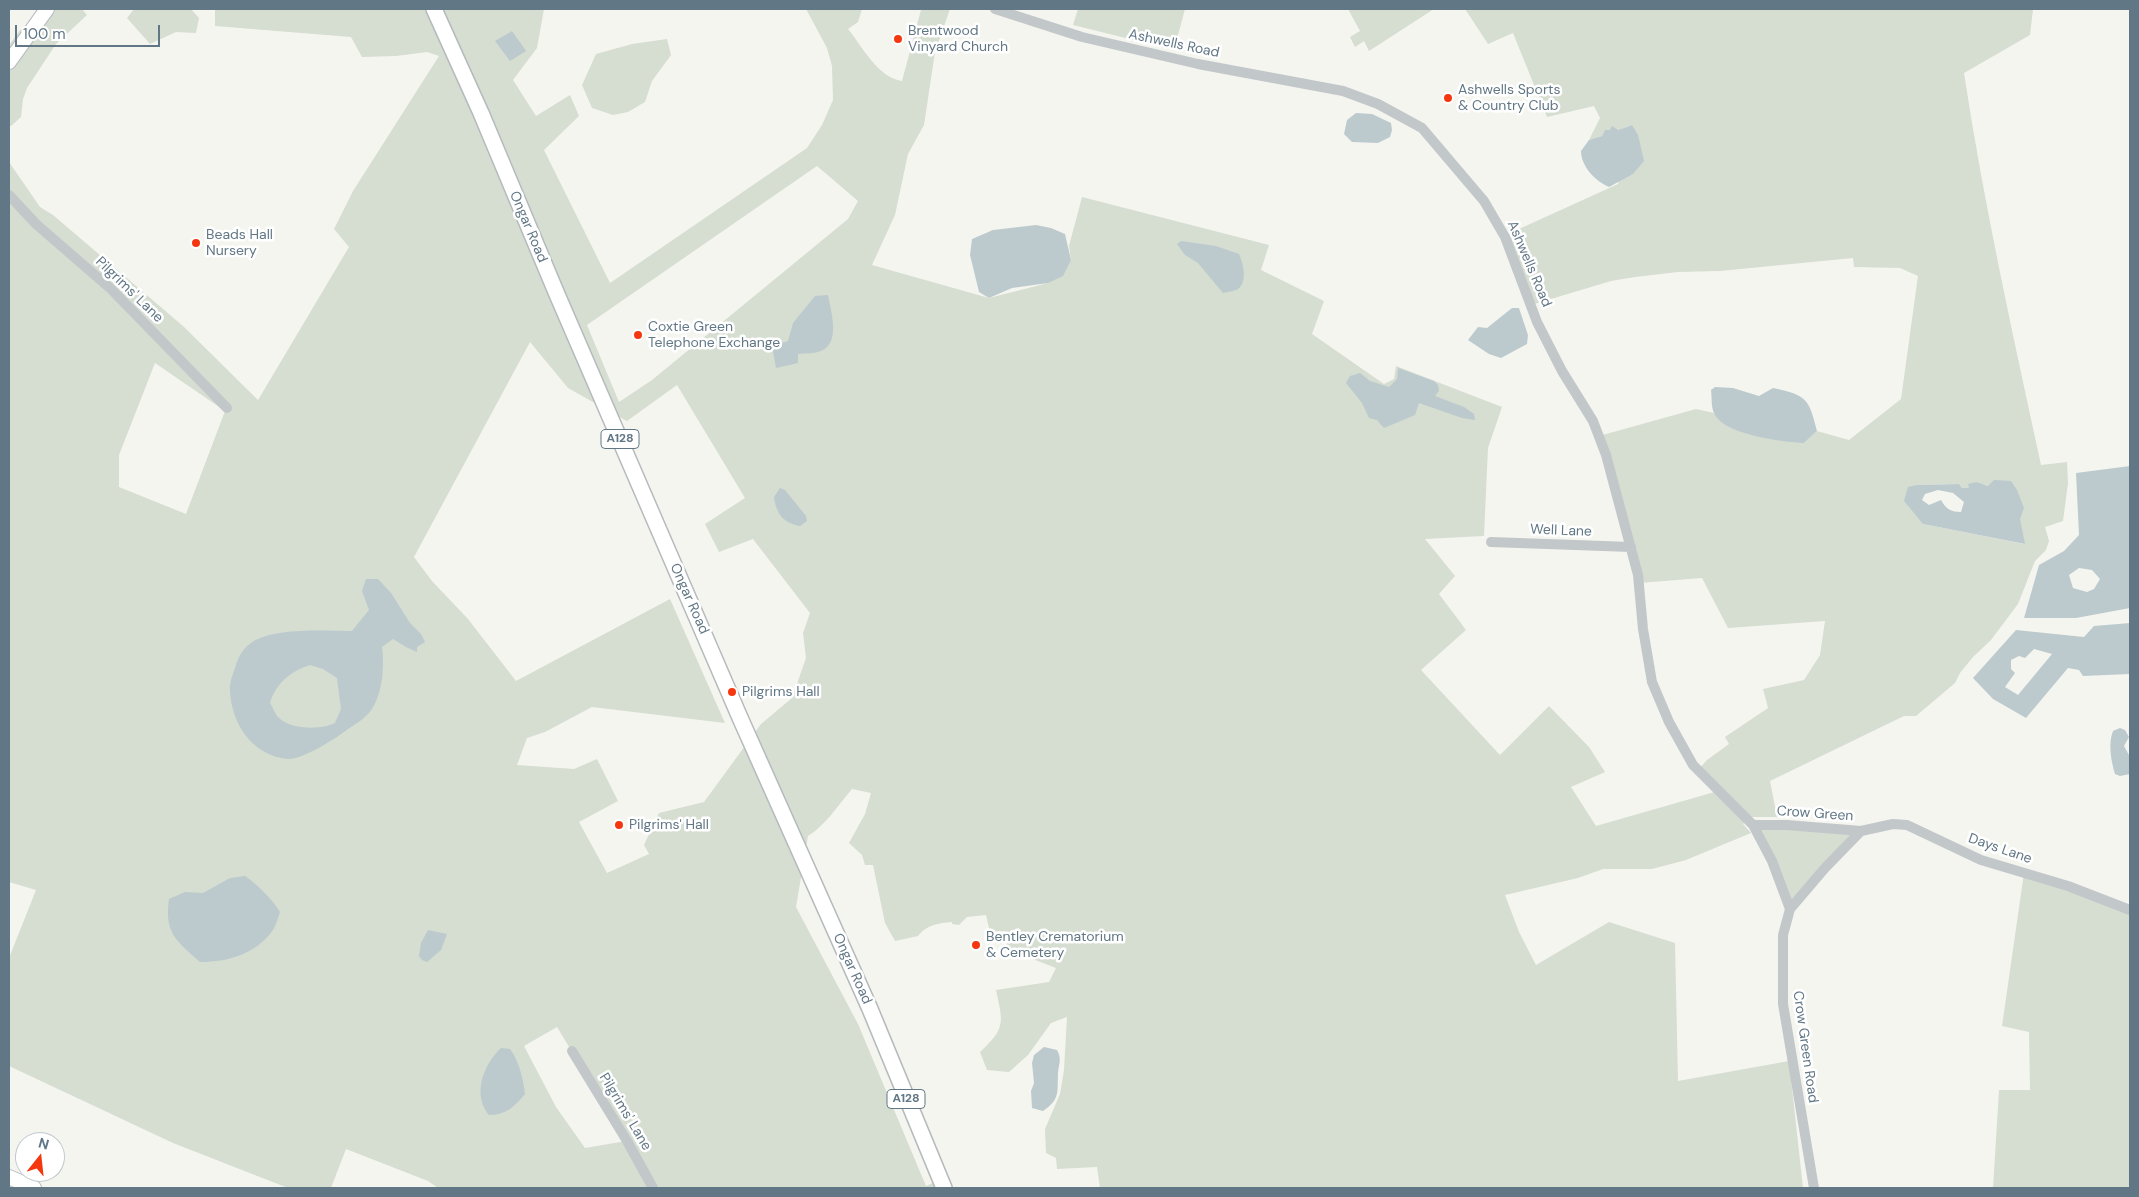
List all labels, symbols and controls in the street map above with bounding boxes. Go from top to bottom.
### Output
scale bar [18,15,162,47]
place label: Brentwood Vinyard Church [908,23,1008,56]
text: 100 m [23,24,66,44]
street label: Ashwells Road [1127,26,1221,62]
marker: Brentwood Vinyard Church [892,33,904,45]
place label: Ashwells Sports & Country Club [1458,82,1561,114]
marker: Ashwells Sports & Country Club [1442,92,1454,104]
street label: Ongar Road [505,189,551,265]
street label: Ashwells Road [1503,218,1555,310]
place label: Beads Hall Nursery [206,227,273,260]
marker: Beads Hall Nursery [190,237,202,249]
street label: Pilgrims' Lane [92,254,166,326]
place label: Coxtie Green Telephone Exchange [648,319,780,352]
marker: Coxtie Green Telephone Exchange [632,329,644,341]
road number: A128 [601,429,639,448]
street label: Well Lane [1530,522,1592,540]
street label: Ongar Road [666,561,712,637]
place label: Pilgrims Hall [742,684,820,700]
marker: Pilgrims Hall [726,686,738,698]
street label: Crow Green [1776,803,1854,825]
place label: Pilgrims' Hall [629,817,709,833]
marker: Pilgrims' Hall [613,819,625,831]
street label: Days Lane [1966,830,2034,868]
place label: Bentley Crematorium & Cemetery [986,929,1124,962]
street label: Ongar Road [829,931,875,1007]
marker: Bentley Crematorium & Cemetery [970,939,982,951]
street label: Crow Green Road [1789,990,1821,1104]
street label: Pilgrims' Lane [595,1070,655,1154]
road number: A128 [887,1090,925,1108]
north arrow [15,1132,65,1182]
text: N [36,1133,51,1154]

